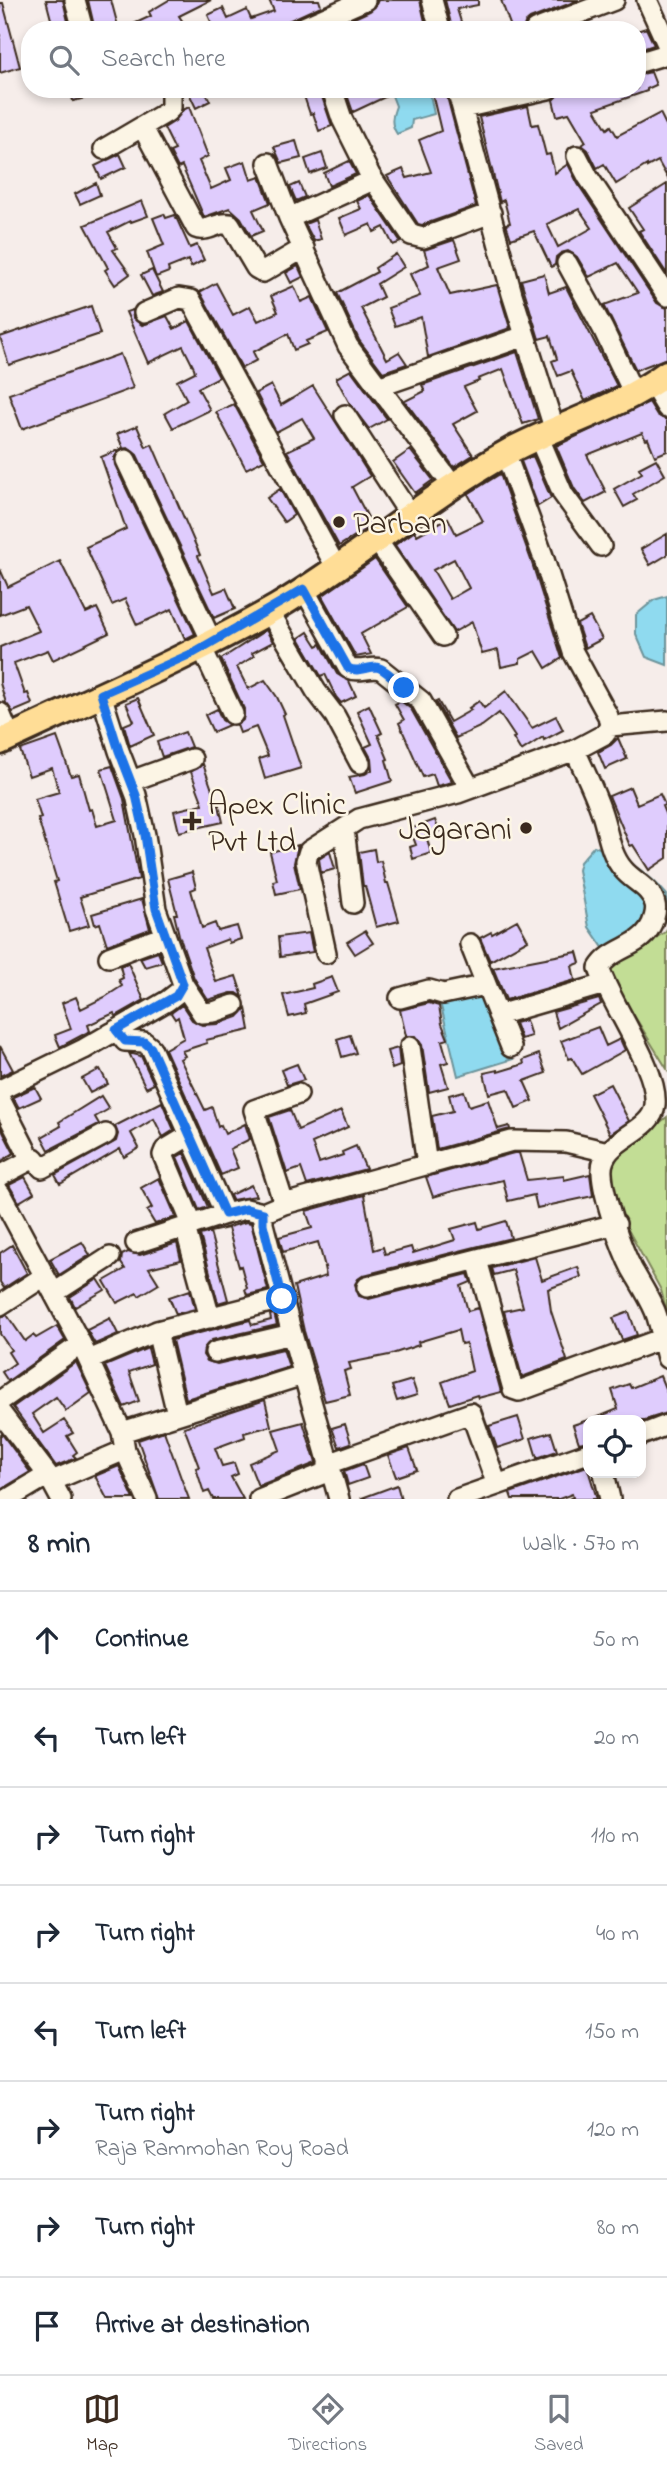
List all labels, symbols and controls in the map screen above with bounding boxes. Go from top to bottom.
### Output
search box [21,21,646,98]
icon: search [45,41,83,79]
text: Search here [101,41,226,79]
place label: Parban [353,502,447,549]
marker: Parban [331,514,347,530]
route end [388,672,419,703]
place label: Apex Clinic Pvt Ltd [208,783,347,867]
place label: Jagarani [399,808,512,855]
marker: Apex Clinic Pvt Ltd [182,811,202,831]
marker: Jagarani [518,820,534,836]
route start [266,1283,297,1314]
map controls [583,1415,646,1478]
button: locate [583,1415,646,1478]
text: 8 min [28,1523,90,1567]
text: Walk · 570 m [522,1528,639,1561]
icon: ahead [28,1621,66,1659]
text: Continue [95,1621,188,1659]
text: 50 m [592,1624,639,1657]
icon: left [28,1719,66,1757]
text: Turn left [95,1719,186,1757]
text: 20 m [594,1722,639,1755]
icon: right [28,1817,66,1855]
text: Turn right [95,1817,195,1855]
text: 110 m [591,1820,639,1853]
icon: right [28,1915,66,1953]
text: Turn right [95,1915,195,1953]
text: 40 m [596,1918,639,1951]
icon: left [28,2013,66,2051]
text: Turn left [95,2013,186,2051]
text: 150 m [585,2016,639,2049]
text: Turn right [95,2095,195,2133]
icon: right [28,2111,66,2149]
text: 120 m [587,2114,639,2147]
text: Raja Rammohan Roy Road [95,2133,349,2166]
icon: right [28,2209,66,2247]
text: Turn right [95,2209,195,2247]
text: 80 m [597,2212,639,2245]
icon: arrive [28,2307,66,2345]
text: Arrive at destination [95,2307,310,2345]
tab: Map [83,2390,121,2459]
tab: Directions [288,2390,367,2459]
tab: Saved [534,2390,584,2459]

